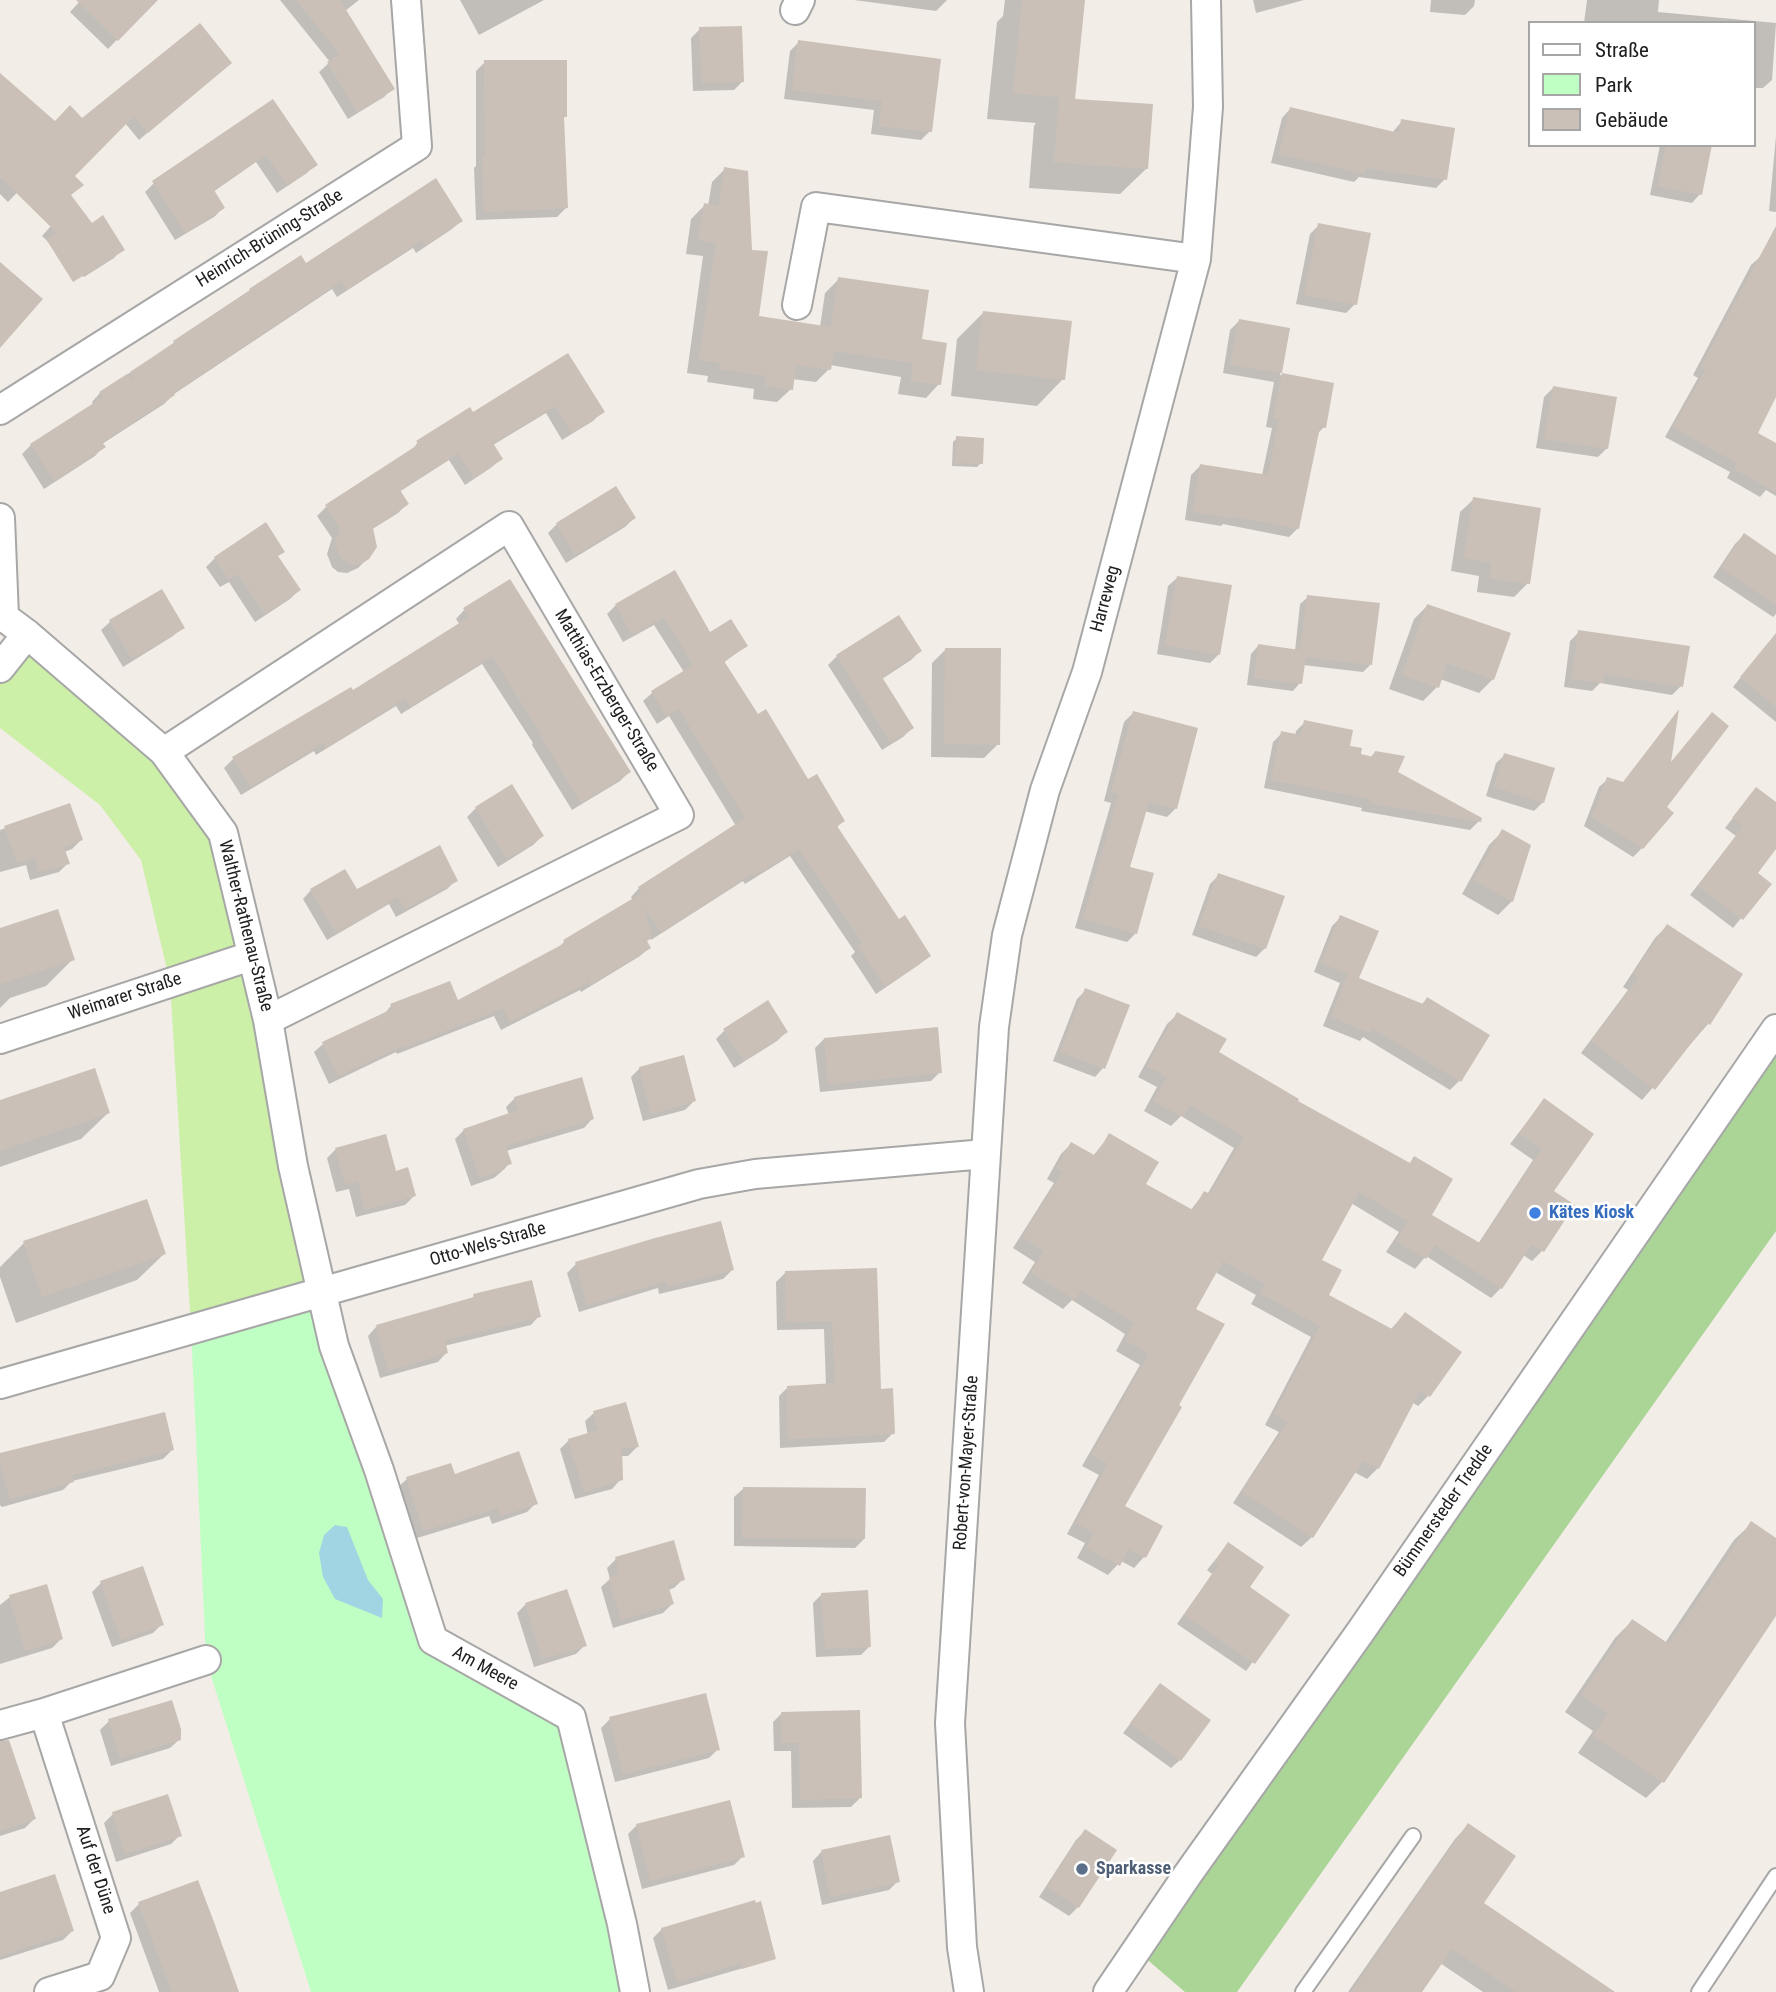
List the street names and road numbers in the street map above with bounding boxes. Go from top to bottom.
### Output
street label: Heinrich-Brüning-Straße [193,185,347,293]
street label: Harreweg [1087,563,1125,635]
street label: Matthias-Erzberger-Straße [549,606,663,776]
street label: Walther-Rathenau-Straße [213,838,277,1014]
street label: Weimarer Straße [66,969,184,1025]
street label: Otto-Wels-Straße [427,1218,549,1272]
street label: Robert-von-Mayer-Straße [950,1375,984,1551]
street label: Bümmersteder Tredde [1390,1440,1498,1582]
street label: Am Meere [448,1642,522,1696]
street label: Auf der Düne [71,1823,119,1917]

